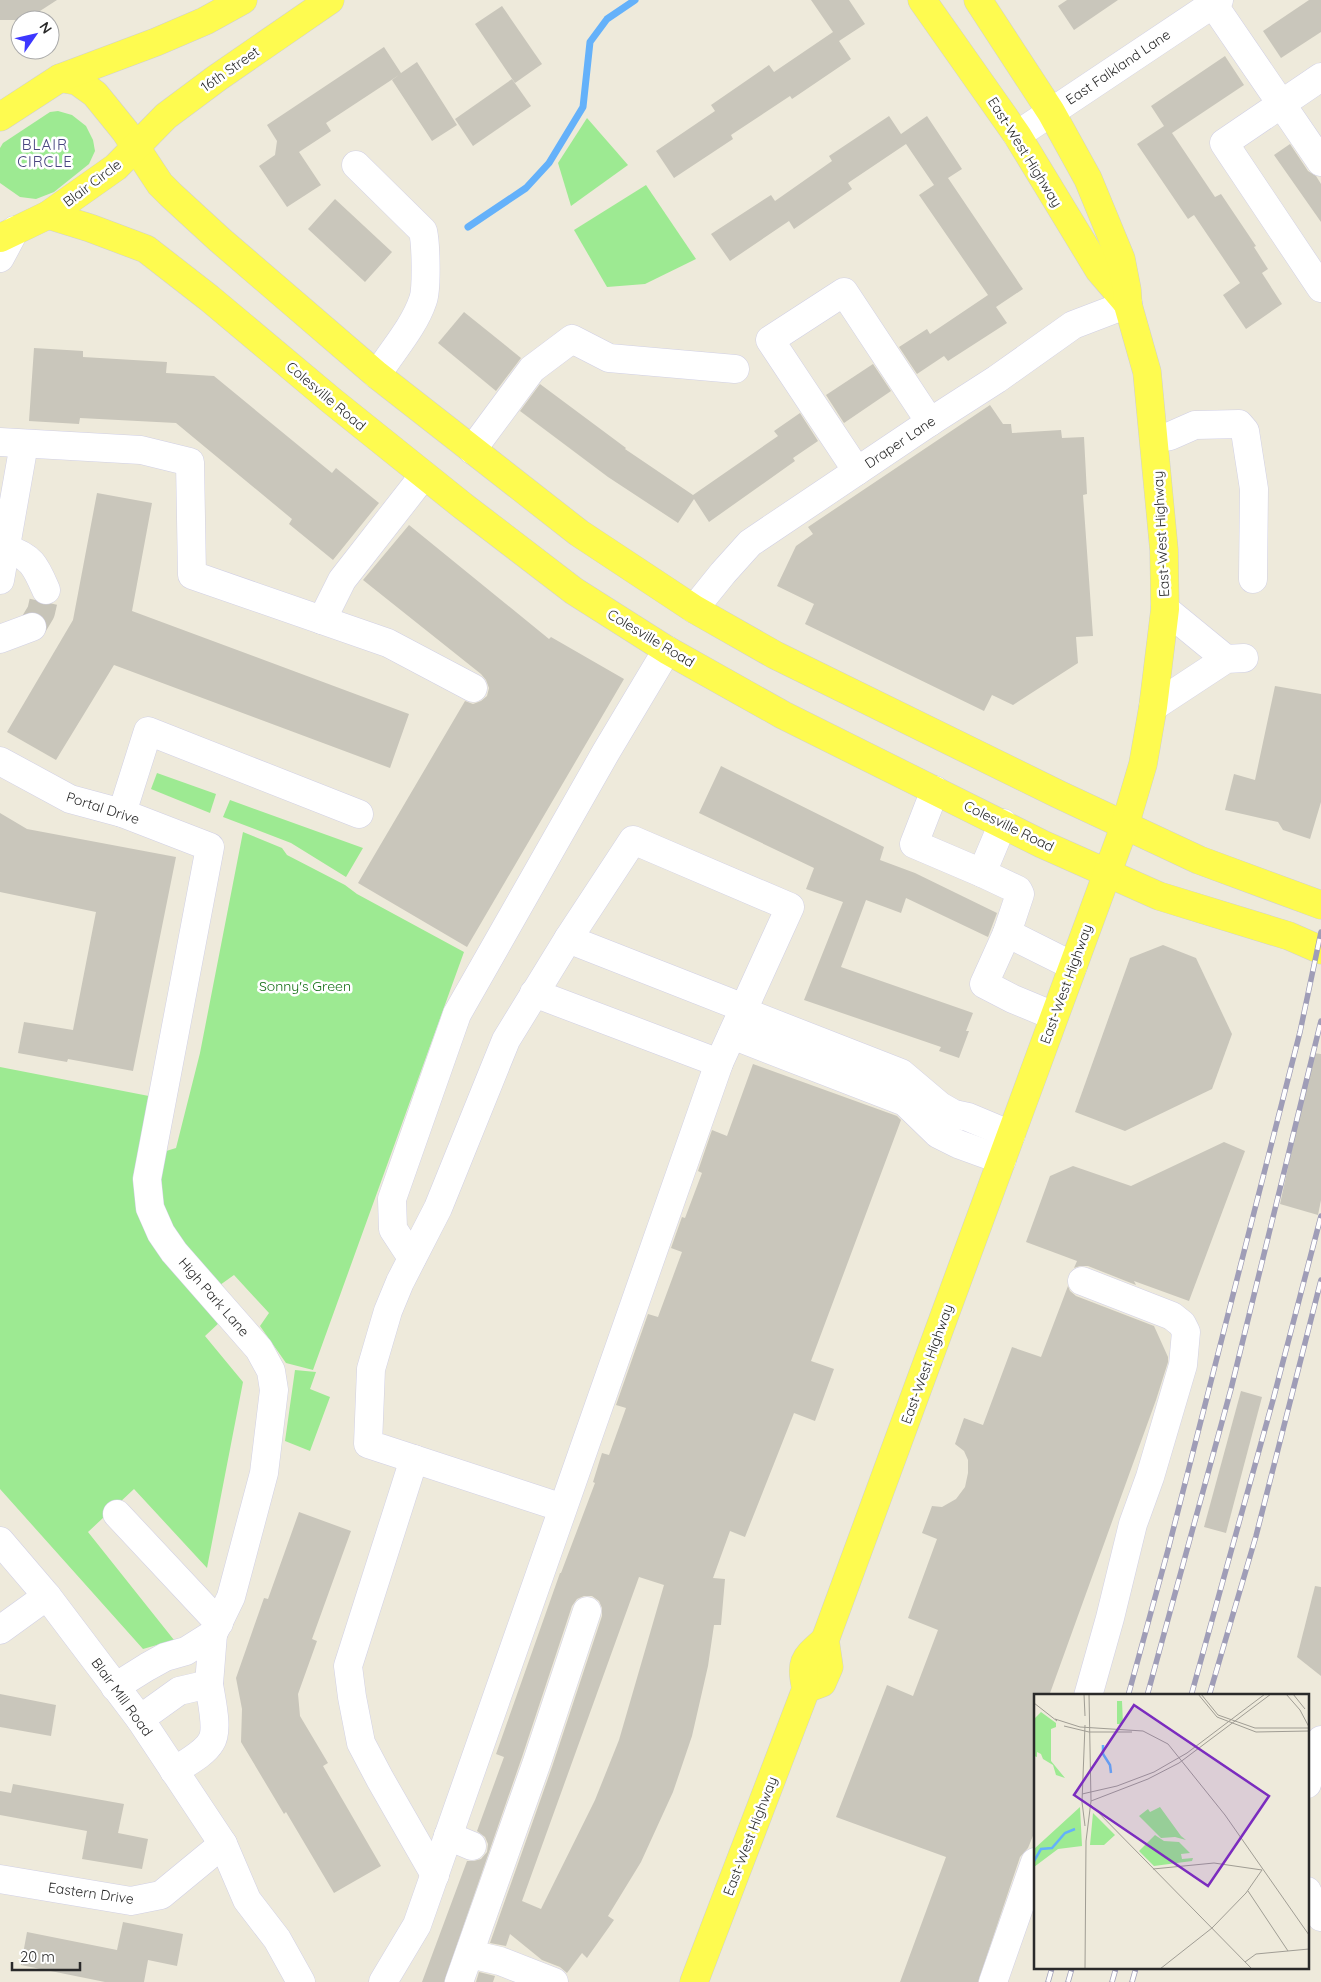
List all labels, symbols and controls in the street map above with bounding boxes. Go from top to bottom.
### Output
north arrow [10,10,60,60]
text: N [35,18,56,37]
street label: East Falkland Lane [1062,25,1174,109]
street label: 16th Street [197,42,263,96]
street label: East-West Highway [984,94,1066,210]
district label: BLAIR CIRCLE [17,135,73,171]
street label: Blair Circle [59,155,125,211]
street label: Colesville Road [283,358,369,434]
street label: Draper Lane [861,412,939,472]
street label: East-West Highway [1149,470,1173,598]
street label: Colesville Road [604,605,698,671]
street label: Portal Drive [64,788,142,828]
street label: Colesville Road [961,796,1057,856]
street label: East-West Highway [1036,922,1096,1046]
park label: Sonny's Green [259,977,351,995]
street label: High Park Lane [175,1254,253,1340]
street label: East-West Highway [897,1302,957,1426]
street label: Blair Mill Road [88,1654,156,1740]
inset map [1034,1694,1308,1970]
street label: East-West Highway [719,1774,781,1898]
street label: Eastern Drive [47,1878,135,1908]
scale bar [12,1940,80,1972]
text: 20 m [20,1947,55,1966]

